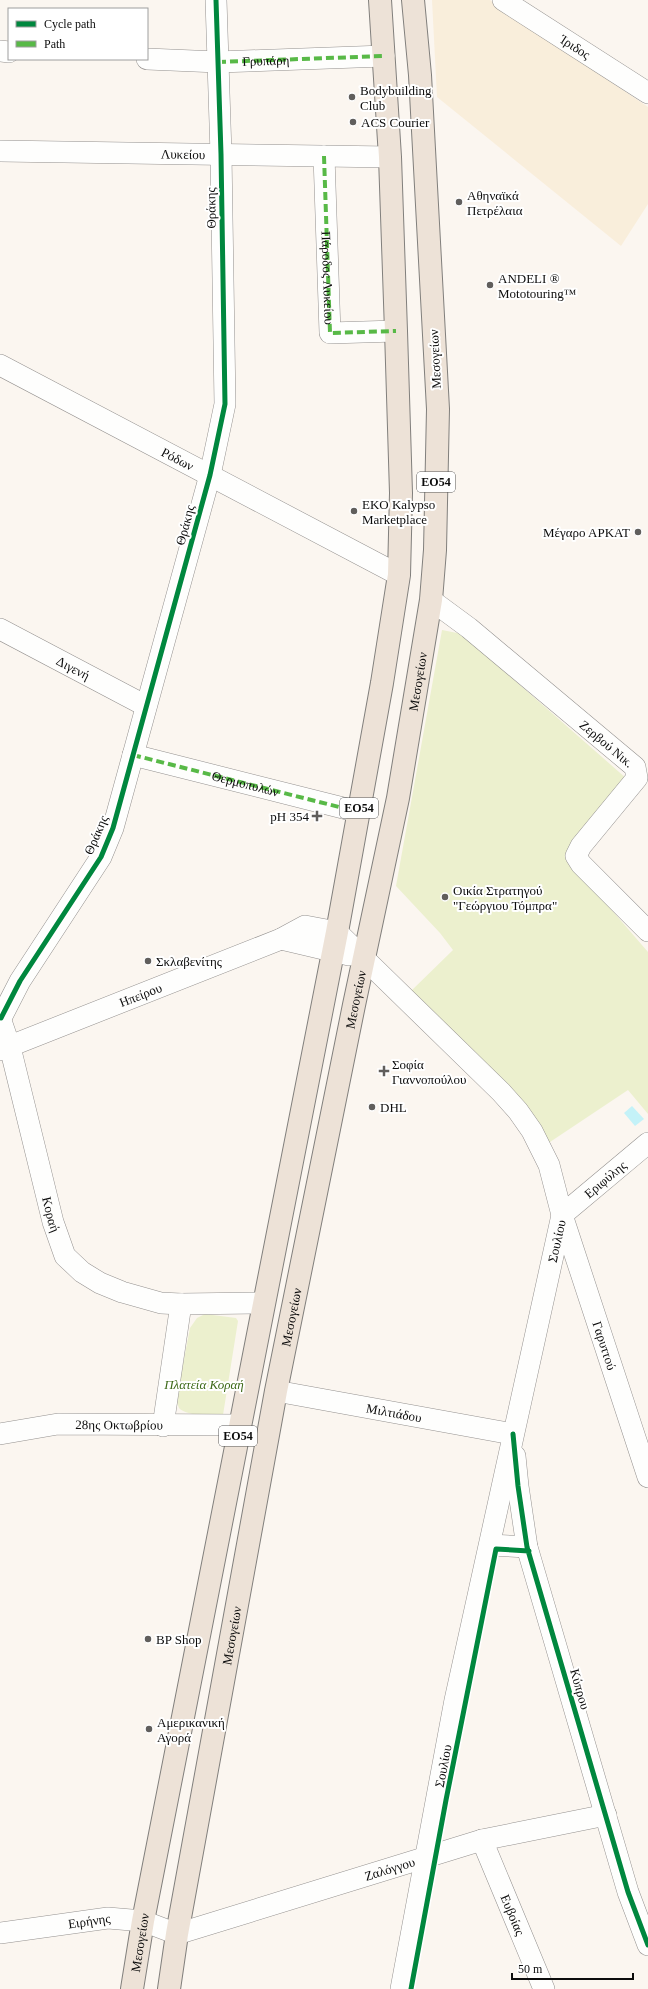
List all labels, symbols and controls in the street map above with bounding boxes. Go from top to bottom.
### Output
legend [8,8,148,60]
text: Cycle path [44,17,96,31]
street label: Ίριδος [557,31,594,62]
text: Path [44,37,65,51]
street label: Γρυπάρη [242,52,290,69]
place label: Bodybuilding Club [360,83,432,113]
marker: Bodybuilding Club [347,92,357,102]
place label: ACS Courier [361,115,430,130]
marker: ACS Courier [348,117,358,127]
street label: Λυκείου [161,146,205,162]
street label: Θράκης [203,186,219,229]
place label: Αθηναϊκά Πετρέλαια [467,188,523,218]
marker: Αθηναϊκά Πετρέλαια [454,197,464,207]
street label: Πάροδος Λυκείου [319,231,337,325]
place label: ANDELI ® Mototouring™ [498,271,576,301]
marker: ANDELI ® Mototouring™ [485,280,495,290]
street label: Μεσογείων [426,329,444,389]
street label: Ρόδων [159,444,197,473]
road number: ΕΟ54 [417,472,455,492]
place label: EKO Kalypso Marketplace [362,497,435,527]
street label: Θράκης [172,502,198,547]
marker: EKO Kalypso Marketplace [349,506,359,516]
place label: Μέγαρο ΑΡΚΑΤ [543,525,630,540]
marker: Μέγαρο ΑΡΚΑΤ [633,527,643,537]
street label: Μεσογείων [405,651,430,712]
street label: Διγενή [54,653,93,683]
street label: Ζερβού Νικ. [577,717,637,770]
street label: Θερμοπυλών [210,768,281,799]
road number: ΕΟ54 [340,798,378,818]
place label: pH 354 [270,809,309,824]
marker: pH 354 [312,811,322,821]
street label: Θράκης [81,812,111,857]
place label: Οικία Στρατηγού "Γεώργιου Τόμπρα" [453,883,557,913]
marker: Οικία Στρατηγού "Γεώργιου Τόμπρα" [440,892,450,902]
place label: Σκλαβενίτης [156,954,223,969]
marker: Σκλαβενίτης [143,956,153,966]
street label: Μεσογείων [342,969,369,1030]
street label: Ηπείρου [117,979,164,1010]
place label: Σοφία Γιαννοπούλου [392,1057,466,1087]
marker: Σοφία Γιαννοπούλου [379,1066,389,1076]
place label: DHL [380,1100,407,1115]
marker: DHL [367,1102,377,1112]
street label: Εριφύλης [581,1157,630,1201]
street label: Κοραή [40,1195,64,1234]
street label: Σουλίου [544,1218,568,1264]
street label: Μεσογείων [278,1286,304,1348]
street label: Γαρυττού [590,1319,620,1372]
park label: Πλατεία Κοραή [163,1377,244,1392]
street label: Μιλτιάδου [365,1400,423,1425]
street label: 28ης Οκτωβρίου [75,1417,163,1432]
road number: ΕΟ54 [219,1426,257,1446]
street label: Μεσογείων [219,1605,244,1666]
place label: BP Shop [156,1632,201,1647]
marker: BP Shop [143,1634,153,1644]
street label: Κύπρου [567,1667,593,1711]
place label: Αμερικανική Αγορά [157,1715,225,1745]
marker: Αμερικανική Αγορά [144,1724,154,1734]
street label: Σουλίου [431,1743,454,1789]
street label: Ζαλόγγου [363,1854,417,1883]
street label: Ευβοίας [498,1892,529,1938]
street label: Ειρήνης [67,1910,112,1931]
street label: Μεσογείων [127,1912,152,1973]
scale bar [512,1955,633,1981]
text: 50 m [518,1962,543,1976]

